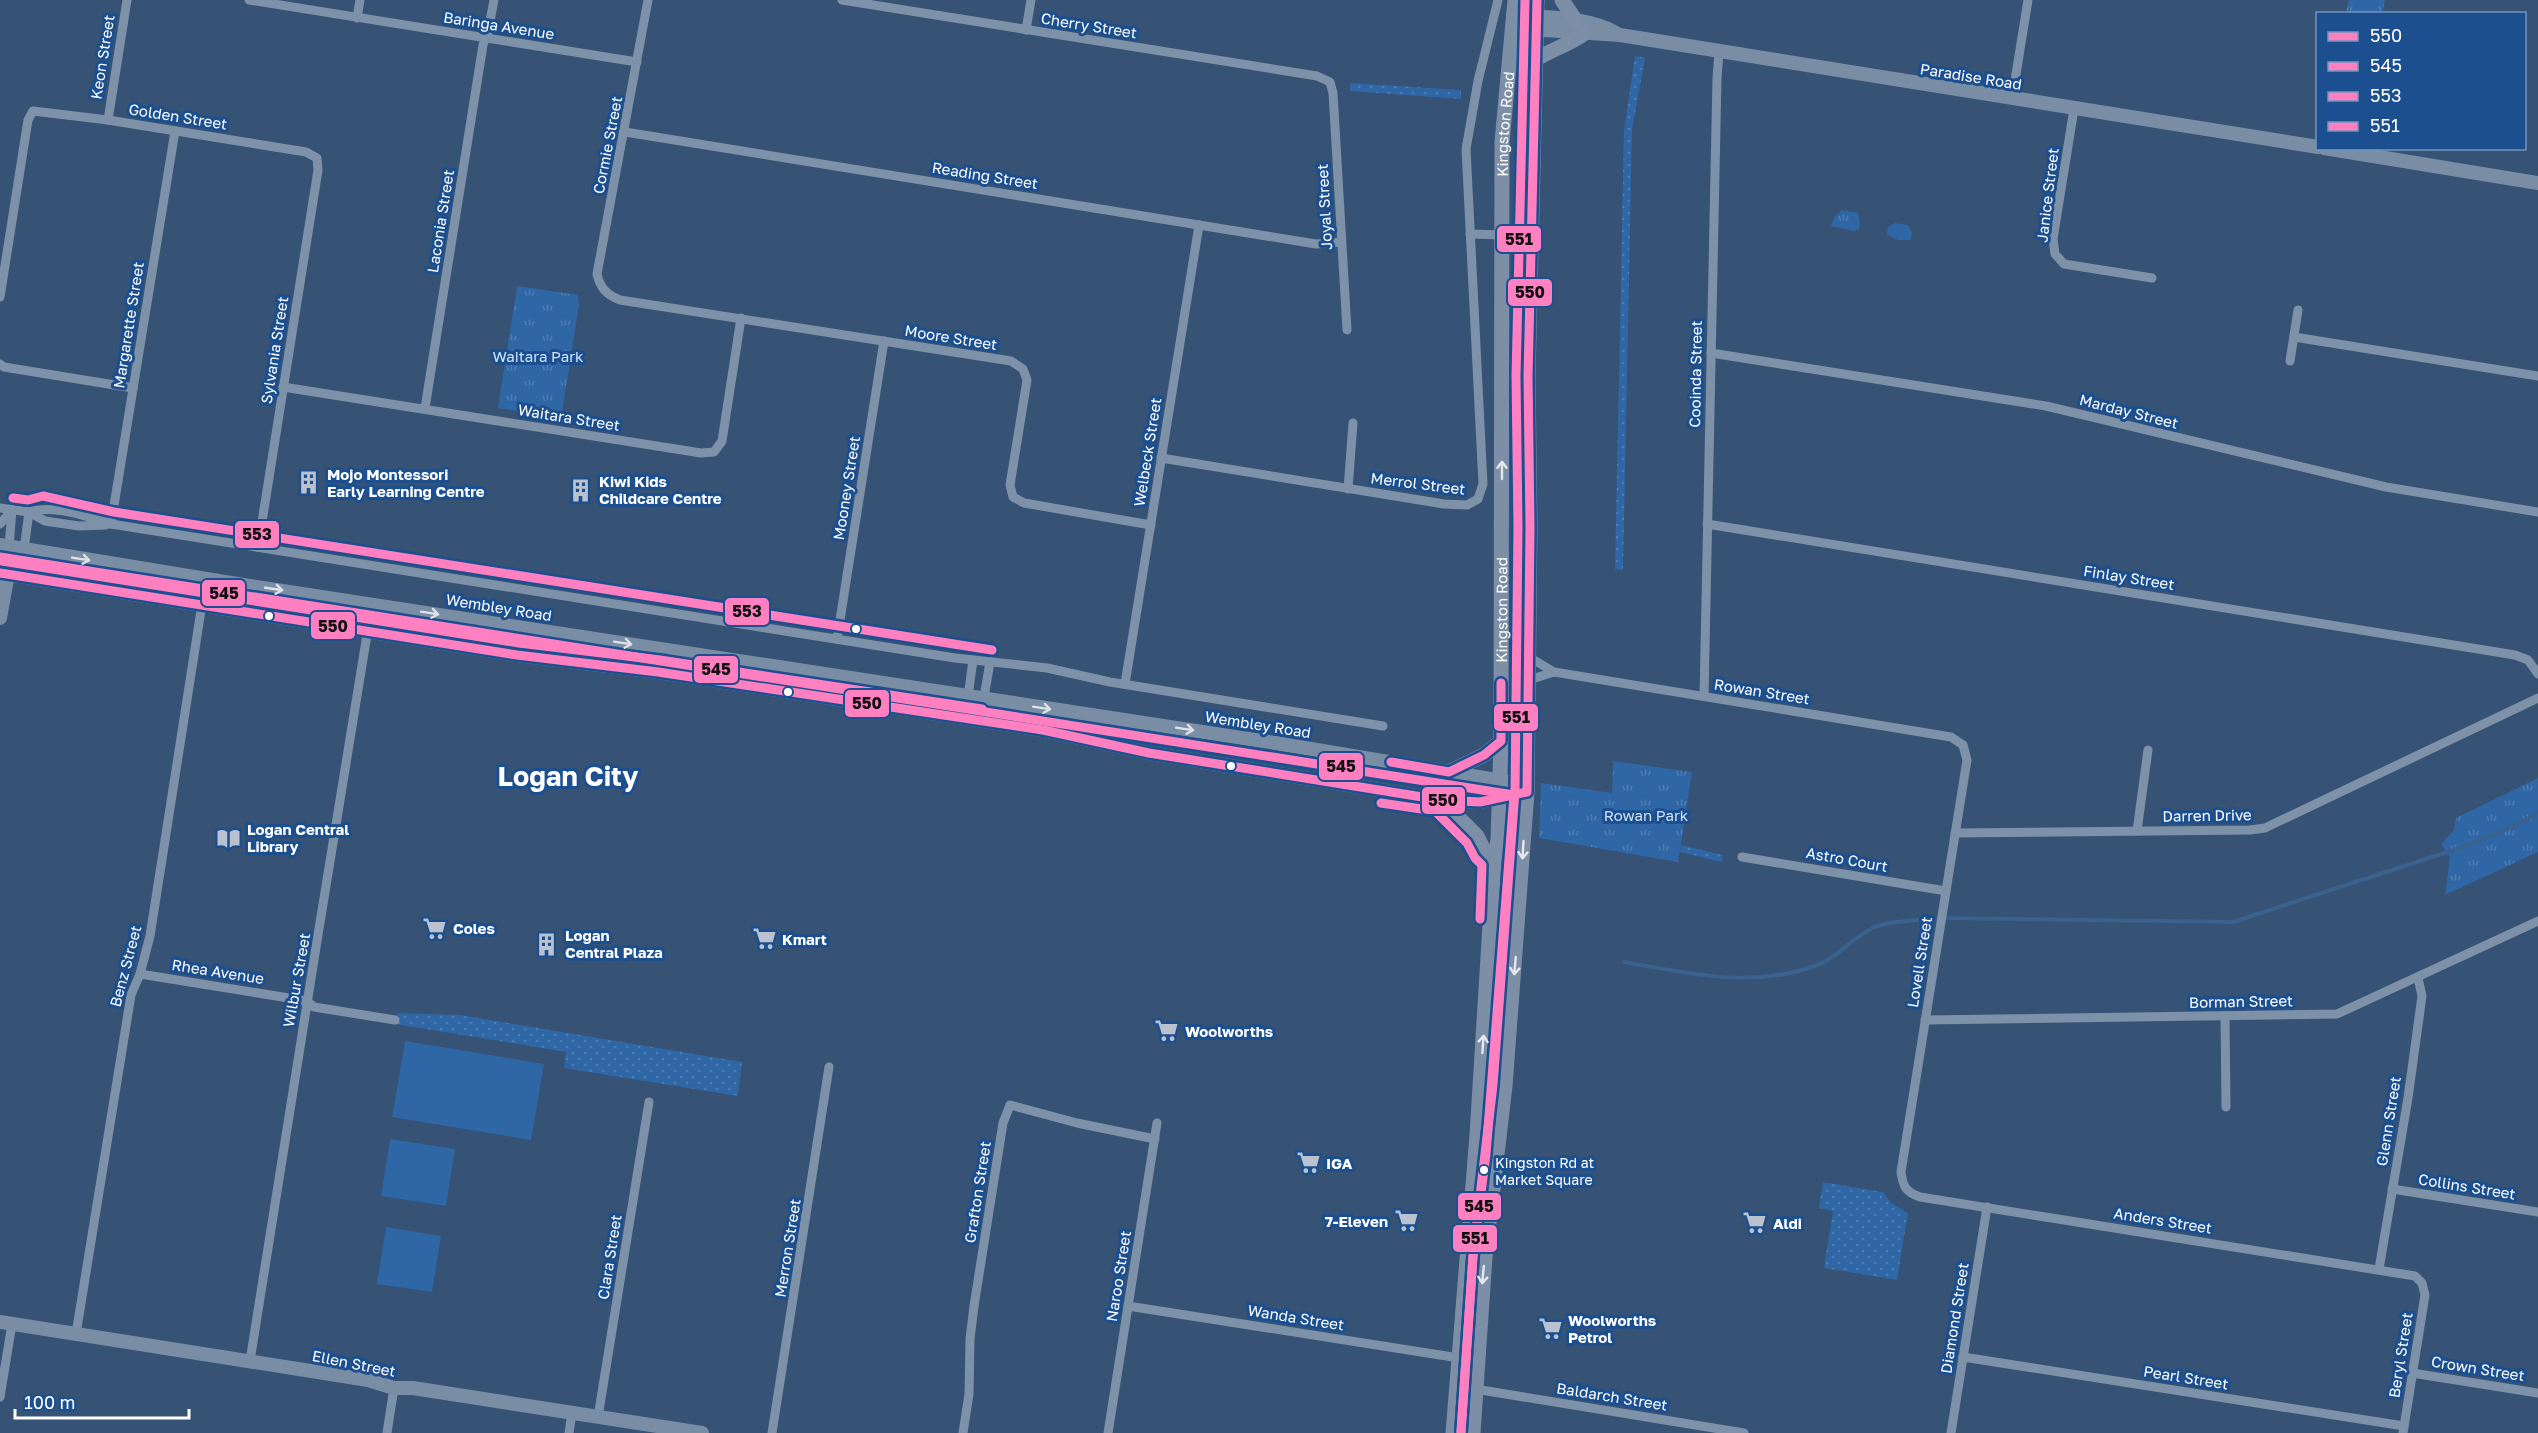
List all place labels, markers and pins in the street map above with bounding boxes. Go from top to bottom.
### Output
place label: Mojo Montessori Early Learning Centre [327,465,485,500]
building icon: Mojo Montessori Early Learning Centre [296,470,322,496]
place label: Kiwi Kids Childcare Centre [599,472,722,507]
building icon: Kiwi Kids Childcare Centre [568,477,594,503]
unlabelled marker [263,610,275,622]
unlabelled marker [850,623,862,635]
unlabelled marker [782,686,794,698]
unlabelled marker [1225,760,1237,772]
place label: Logan Central Library [247,820,349,855]
library icon: Logan Central Library [216,825,242,851]
supermarket icon: Coles [422,915,448,941]
place label: Coles [453,919,495,937]
place label: Logan Central Plaza [565,926,663,961]
supermarket icon: Kmart [751,926,777,952]
place label: Kmart [782,930,827,948]
building icon: Logan Central Plaza [534,931,560,957]
supermarket icon: Woolworths [1154,1018,1180,1044]
place label: Woolworths [1185,1022,1273,1040]
supermarket icon: IGA [1295,1150,1321,1176]
place label: IGA [1326,1154,1353,1172]
place label: Kingston Rd at Market Square [1495,1154,1594,1188]
marker: Kingston Rd at Market Square [1478,1164,1490,1176]
supermarket icon: 7-Eleven [1393,1208,1419,1234]
supermarket icon: Aldi [1742,1210,1768,1236]
place label: 7-Eleven [1325,1212,1388,1230]
place label: Aldi [1773,1214,1802,1232]
place label: Woolworths Petrol [1568,1311,1656,1346]
supermarket icon: Woolworths Petrol [1537,1316,1563,1342]

